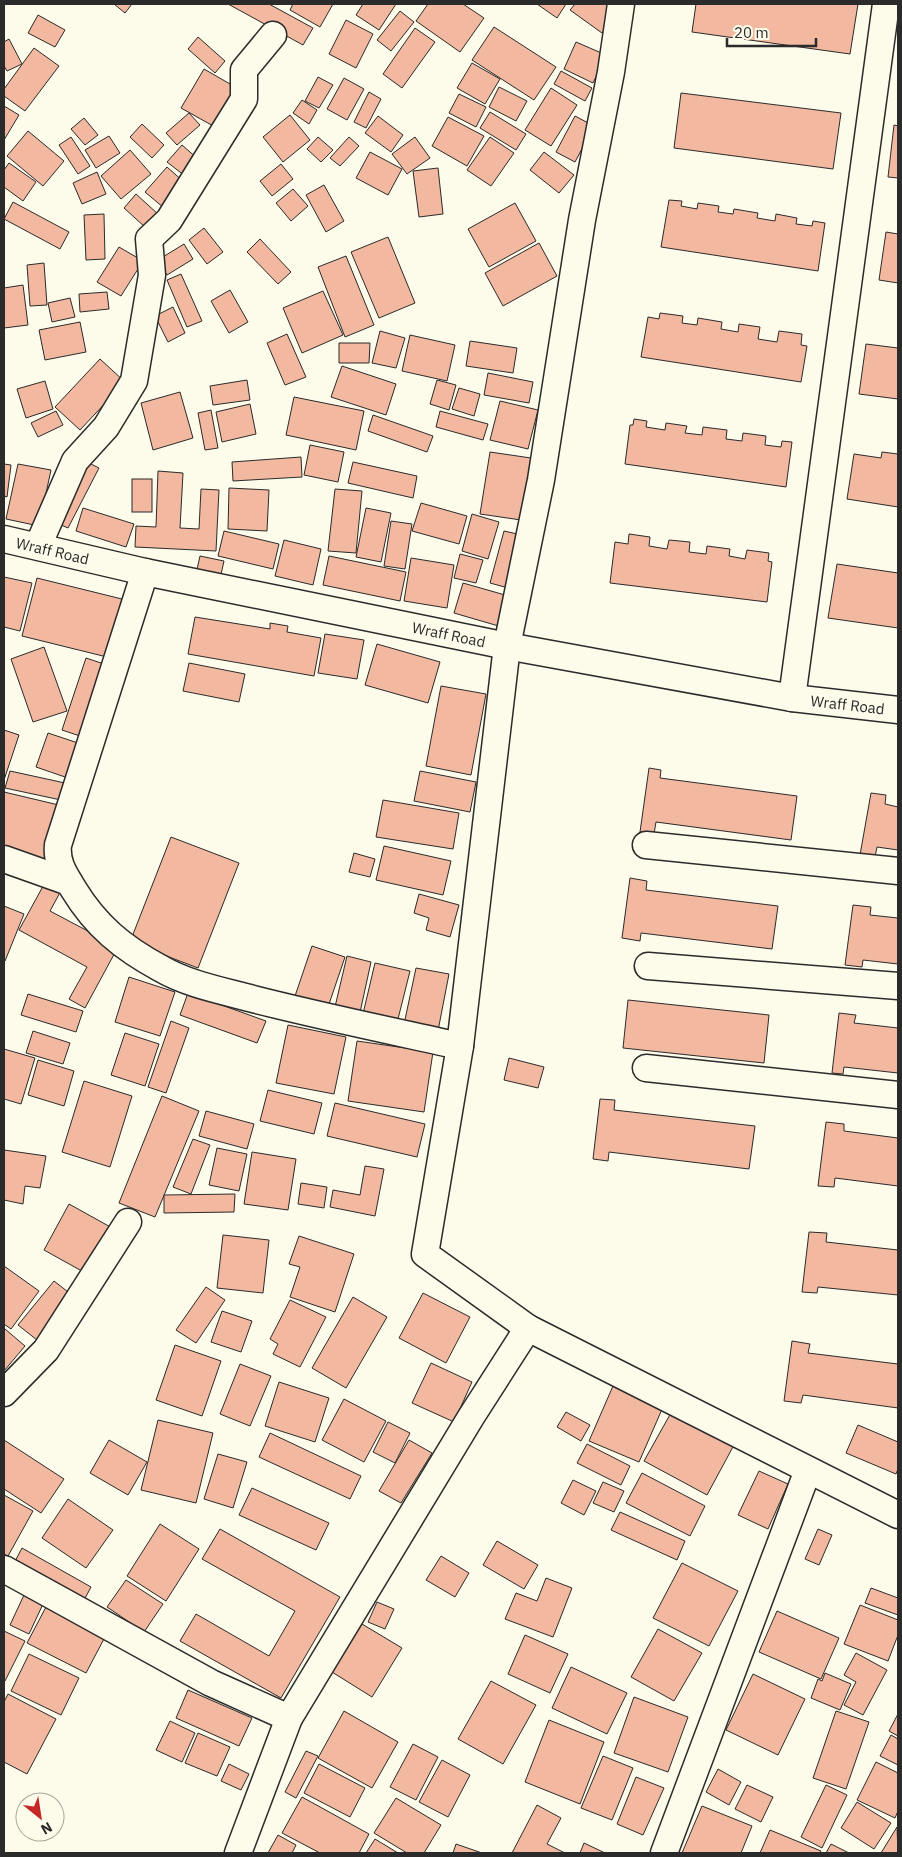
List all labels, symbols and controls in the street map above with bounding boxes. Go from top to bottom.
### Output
scale bar [727,15,816,47]
text: 20 m [734,23,769,42]
street label: Wraff Road [14,533,91,568]
street label: Wraff Road [411,617,487,651]
street label: Wraff Road [810,691,886,718]
north arrow [15,1792,65,1842]
text: N [38,1818,55,1839]

